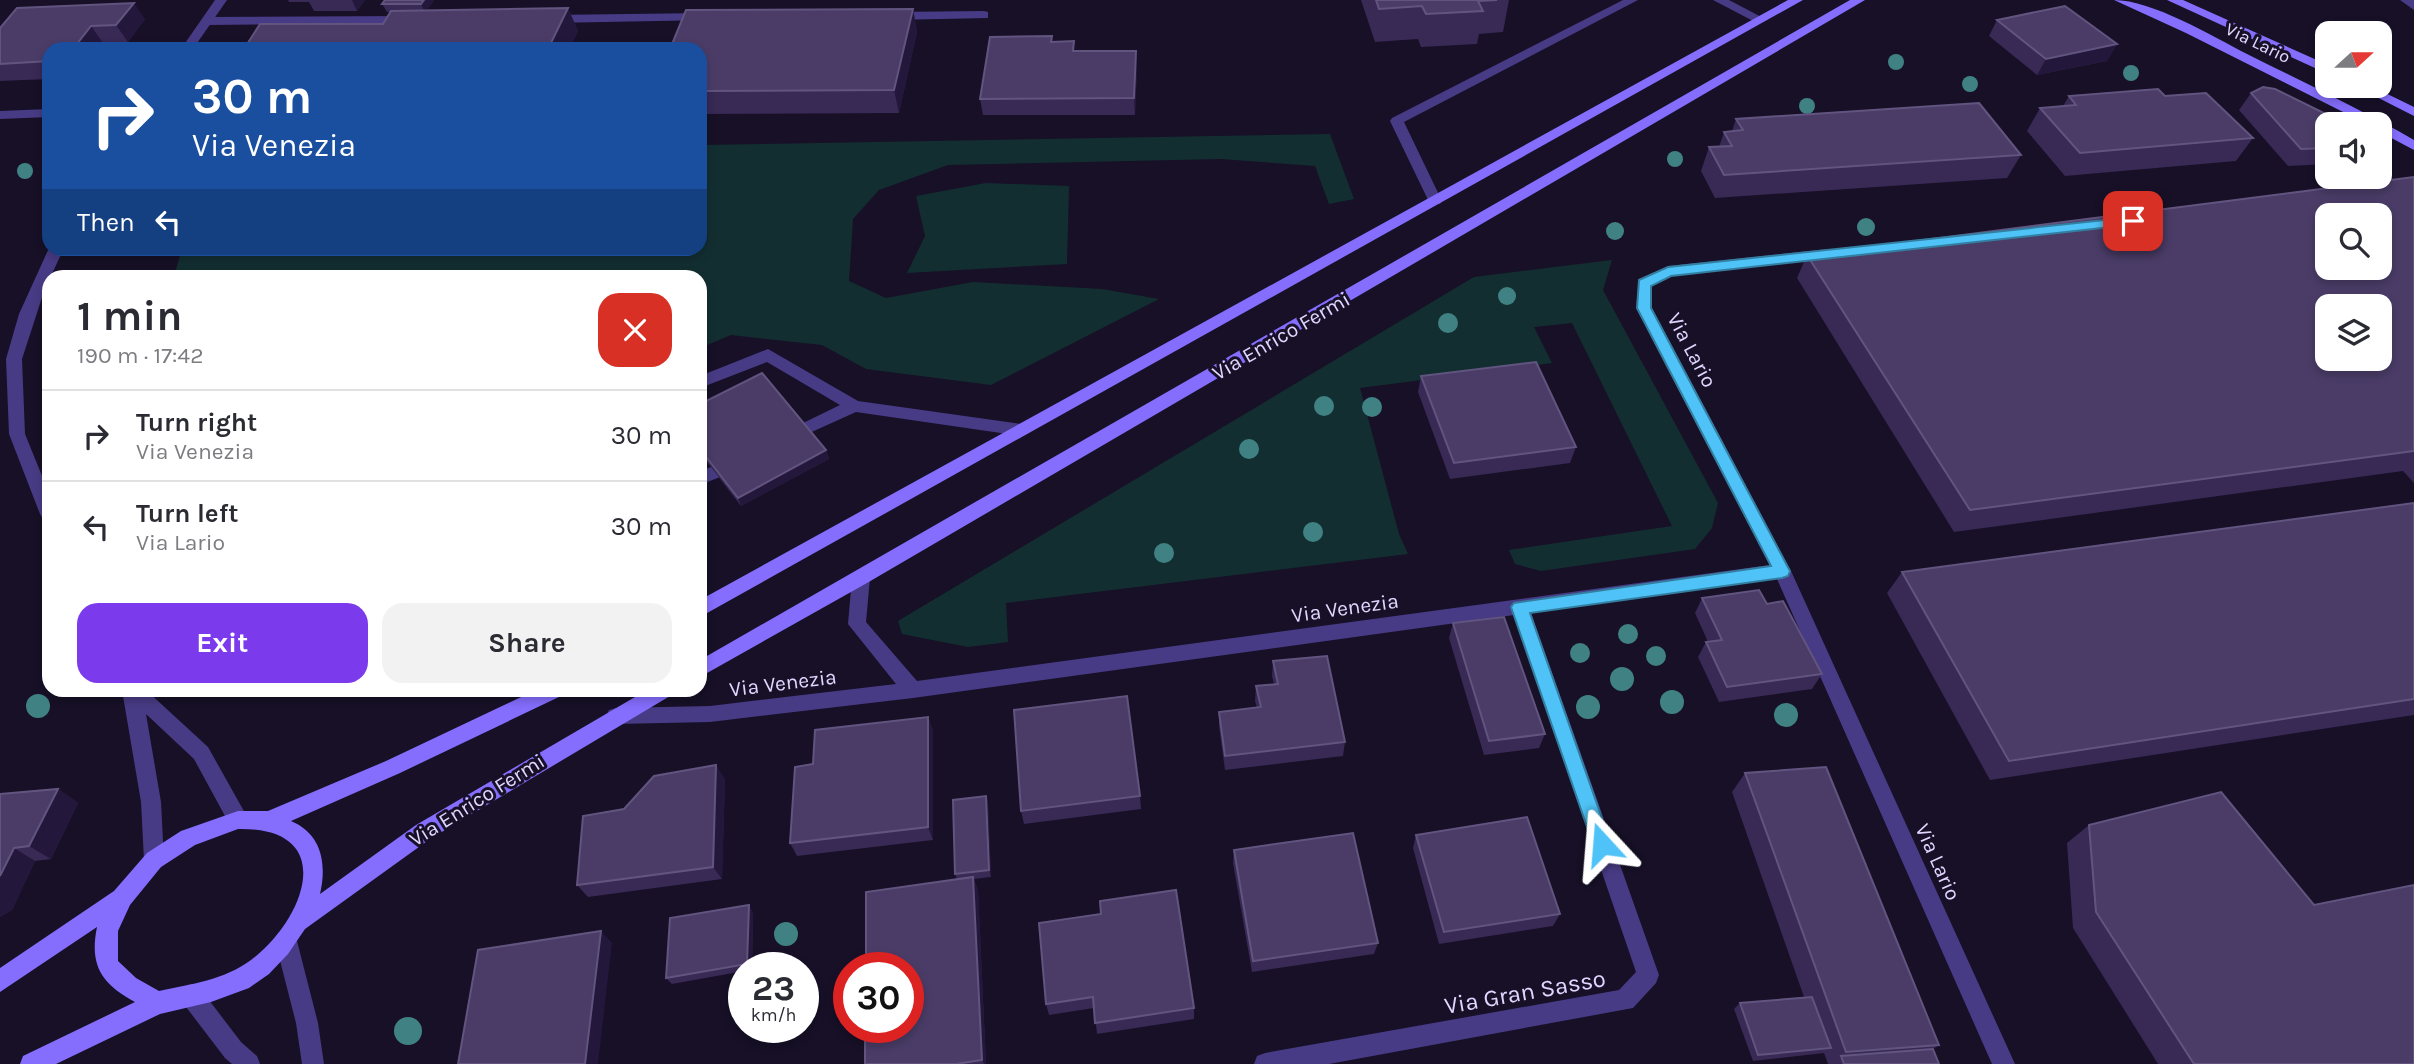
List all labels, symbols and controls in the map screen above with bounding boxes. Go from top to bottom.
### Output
street label: Via Lario [2222,18,2294,68]
north arrow [2315,21,2392,98]
map controls [2315,21,2392,371]
text: 30 m [192,68,312,125]
icon: right [77,70,168,161]
button: sound [2315,112,2392,189]
text: Via Venezia [192,127,356,164]
pin [2103,191,2163,251]
icon: arrive [2114,202,2152,240]
icon: left [149,203,187,241]
button: search [2315,203,2392,280]
text: Then [77,207,135,238]
street label: Via Enrico Fermi [1208,287,1354,385]
text: 1 min [77,291,182,341]
button: close [598,293,672,367]
button: layers [2315,294,2392,371]
street label: Via Lario [1662,308,1722,392]
text: 190 m · 17:42 [77,342,203,369]
text: Turn right [136,407,257,438]
icon: right [77,417,115,455]
text: 30 m [611,420,672,451]
text: Via Venezia [136,438,254,465]
text: Turn left [136,498,238,529]
icon: left [77,508,115,546]
text: 30 m [611,511,672,542]
text: Via Lario [136,529,225,556]
street label: Via Venezia [1290,589,1400,627]
button: Exit [77,603,368,683]
button: Share [382,603,672,683]
street label: Via Venezia [728,665,838,701]
street label: Via Enrico Fermi [405,749,549,851]
position arrow [1565,807,1639,881]
street label: Via Lario [1910,820,1966,904]
speed limit sign: 30 [833,952,924,1043]
street label: Via Gran Sasso [1442,964,1608,1020]
text: 23 [752,968,795,1009]
text: km/h [751,1004,796,1026]

